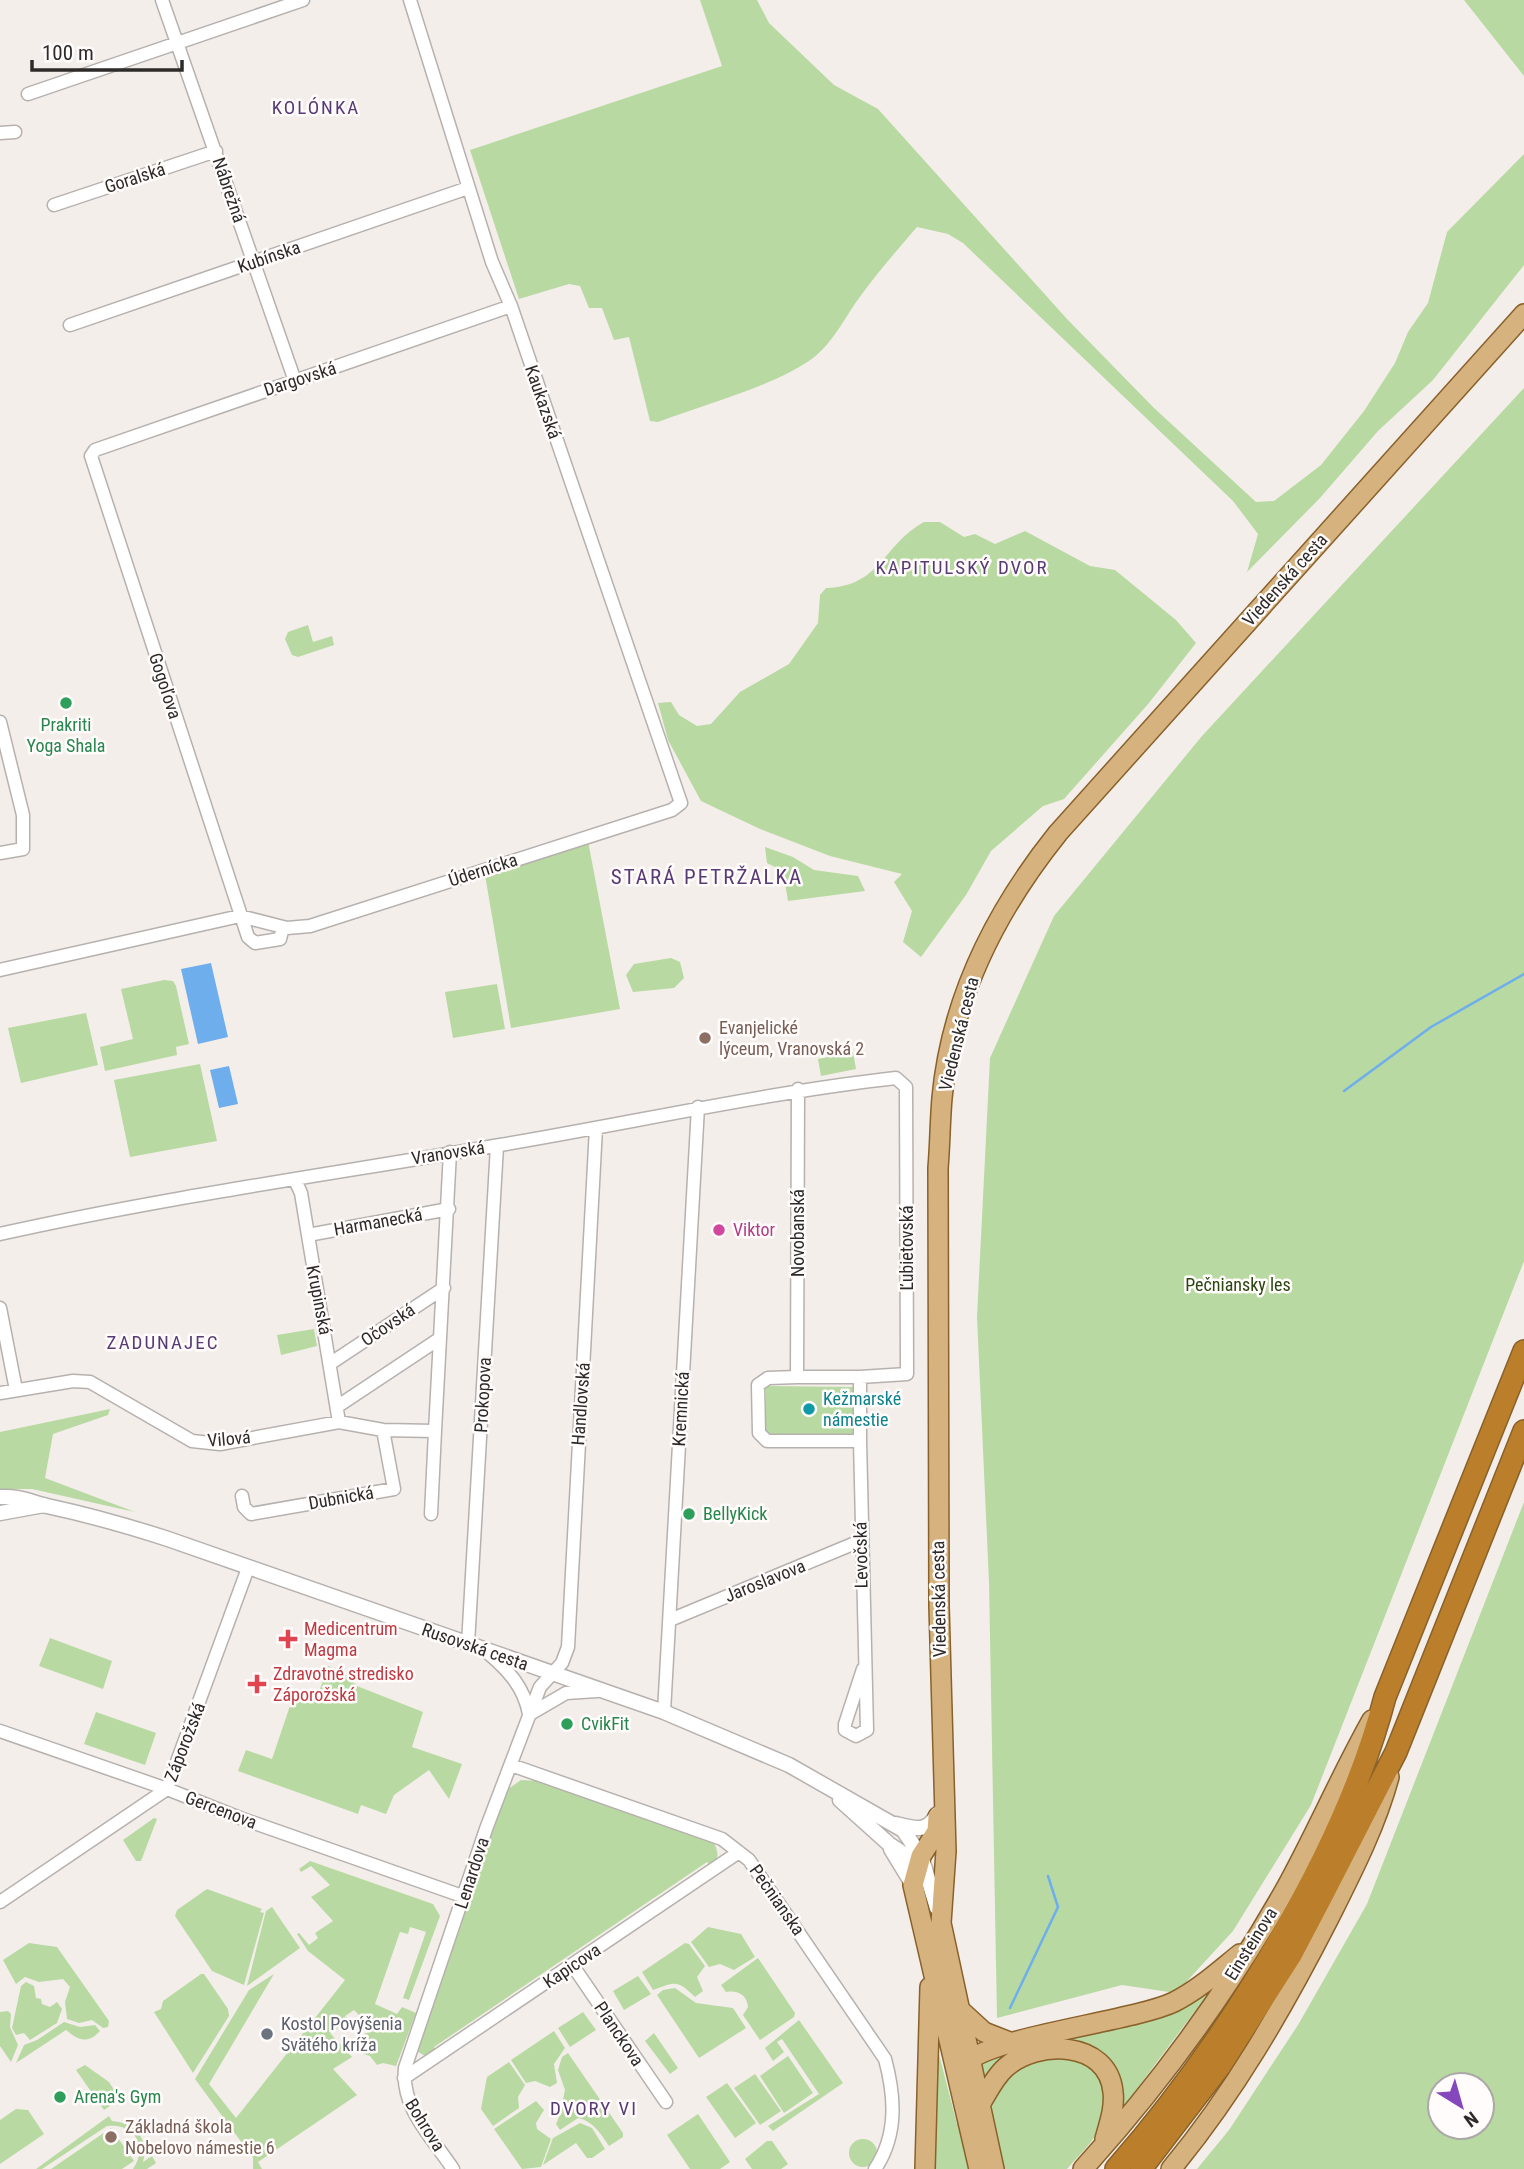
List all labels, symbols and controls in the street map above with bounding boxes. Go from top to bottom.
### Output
scale bar [32,28,182,72]
text: 100 m [42,41,94,65]
district label: KOLÓNKA [272,96,360,119]
street label: Nábrežná [209,154,250,225]
street label: Goralská [102,158,168,197]
street label: Kubínska [235,236,303,277]
street label: Dargovská [261,357,339,400]
street label: Kaukazská [521,362,566,442]
street label: Viedenská cesta [1238,529,1331,630]
district label: KAPITULSKÝ DVOR [875,556,1049,579]
street label: Gogoľova [145,650,186,721]
marker: Prakriti Yoga Shala [58,695,74,711]
place label: Prakriti Yoga Shala [27,714,105,756]
street label: Údernícka [446,849,520,890]
district label: STARÁ PETRŽALKA [611,865,803,889]
street label: Viedenská cesta [934,975,983,1093]
place label: Evanjelické lýceum, Vranovská 2 [719,1017,864,1059]
marker: Evanjelické lýceum, Vranovská 2 [697,1030,713,1046]
street label: Vranovská [410,1136,486,1169]
street label: Novobanská [787,1189,808,1277]
street label: Harmanecká [332,1203,424,1240]
street label: Ľubietovská [896,1205,917,1291]
place label: Viktor [733,1219,776,1240]
marker: Viktor [711,1222,727,1238]
street label: Krupinská [302,1263,337,1337]
park label: Pečniansky les [1185,1274,1291,1295]
street label: Očovská [357,1299,419,1350]
district label: ZADUNAJEC [107,1331,219,1354]
street label: Prokopova [470,1357,495,1433]
street label: Handlovská [567,1362,594,1446]
street label: Kremnická [668,1371,693,1447]
place label: Kežmarské námestie [823,1388,901,1430]
marker: Kežmarské námestie [801,1401,817,1417]
street label: Vilová [206,1426,252,1451]
street label: Dubnická [307,1481,375,1514]
place label: BellyKick [703,1503,767,1524]
marker: BellyKick [681,1506,697,1522]
street label: Levočská [849,1521,872,1589]
street label: Viedenská cesta [927,1540,950,1658]
street label: Jaroslavova [721,1555,808,1606]
place label: Medicentrum Magma [304,1618,398,1660]
street label: Rusovská cesta [419,1619,531,1675]
marker: Medicentrum Magma [278,1629,298,1649]
place label: Zdravotné stredisko Záporožská [273,1663,414,1705]
marker: Zdravotné stredisko Záporožská [247,1674,267,1694]
street label: Záporožská [160,1699,209,1784]
place label: CvikFit [581,1713,629,1734]
marker: CvikFit [559,1716,575,1732]
street label: Gercenova [182,1786,260,1833]
street label: Lenardova [450,1835,493,1911]
street label: Pečnianska [745,1860,809,1939]
street label: Einsteinova [1220,1904,1281,1984]
street label: Kapicova [539,1939,604,1992]
street label: Planckova [590,1998,649,2070]
place label: Kostol Povýšenia Svätého kríža [281,2013,402,2055]
marker: Kostol Povýšenia Svätého kríža [259,2026,275,2042]
north arrow [1426,2071,1496,2141]
place label: Arena's Gym [74,2086,161,2107]
marker: Arena's Gym [52,2089,68,2105]
street label: Bohrova [401,2095,450,2155]
district label: DVORY VI [550,2097,638,2120]
text: N [1459,2106,1482,2132]
place label: Základná škola Nobelovo námestie 6 [125,2116,275,2158]
marker: Základná škola Nobelovo námestie 6 [103,2129,119,2145]

